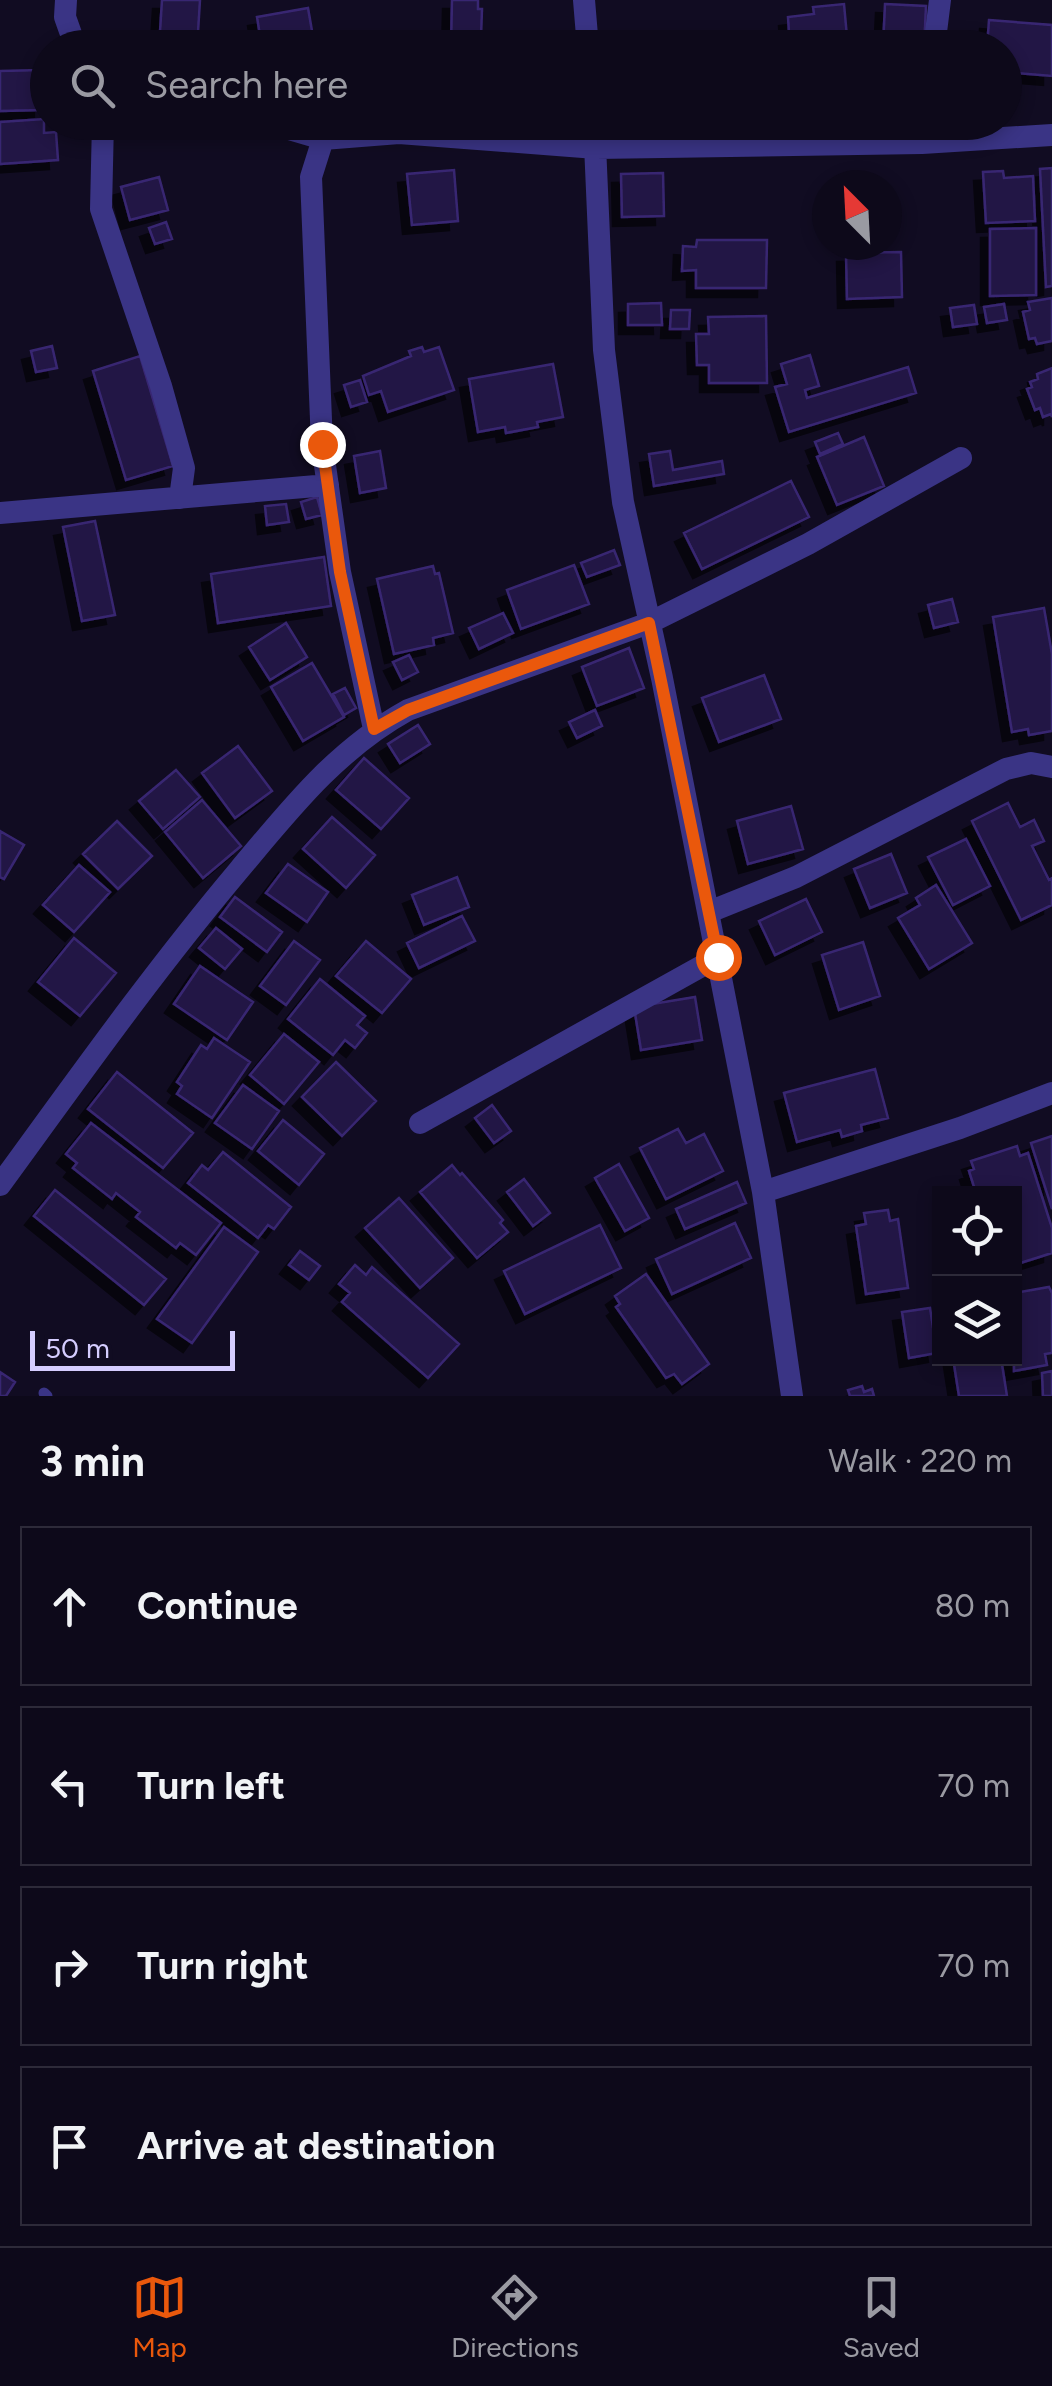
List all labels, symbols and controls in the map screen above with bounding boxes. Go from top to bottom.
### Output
search box [30,30,1022,140]
icon: search [65,58,120,113]
text: Search here [145,62,348,108]
north arrow [812,170,902,260]
route end [300,422,346,468]
route start [696,935,742,981]
map controls [932,1186,1022,1366]
button: locate [932,1186,1022,1276]
button: layers [932,1276,1022,1366]
scale bar [30,1326,235,1370]
text: 50 m [45,1331,110,1365]
text: 3 min [40,1436,145,1487]
text: Walk · 220 m [828,1442,1012,1480]
icon: ahead [42,1579,97,1634]
text: Continue [137,1583,298,1629]
text: 80 m [935,1587,1010,1625]
icon: left [42,1759,97,1814]
text: Turn left [137,1763,285,1809]
text: 70 m [937,1767,1010,1805]
icon: right [42,1939,97,1994]
text: Turn right [137,1943,309,1989]
text: 70 m [937,1947,1010,1985]
icon: arrive [42,2119,97,2174]
text: Arrive at destination [137,2123,495,2169]
tab: Map [132,2270,187,2364]
tab: Directions [451,2270,579,2364]
tab: Saved [843,2270,920,2364]

